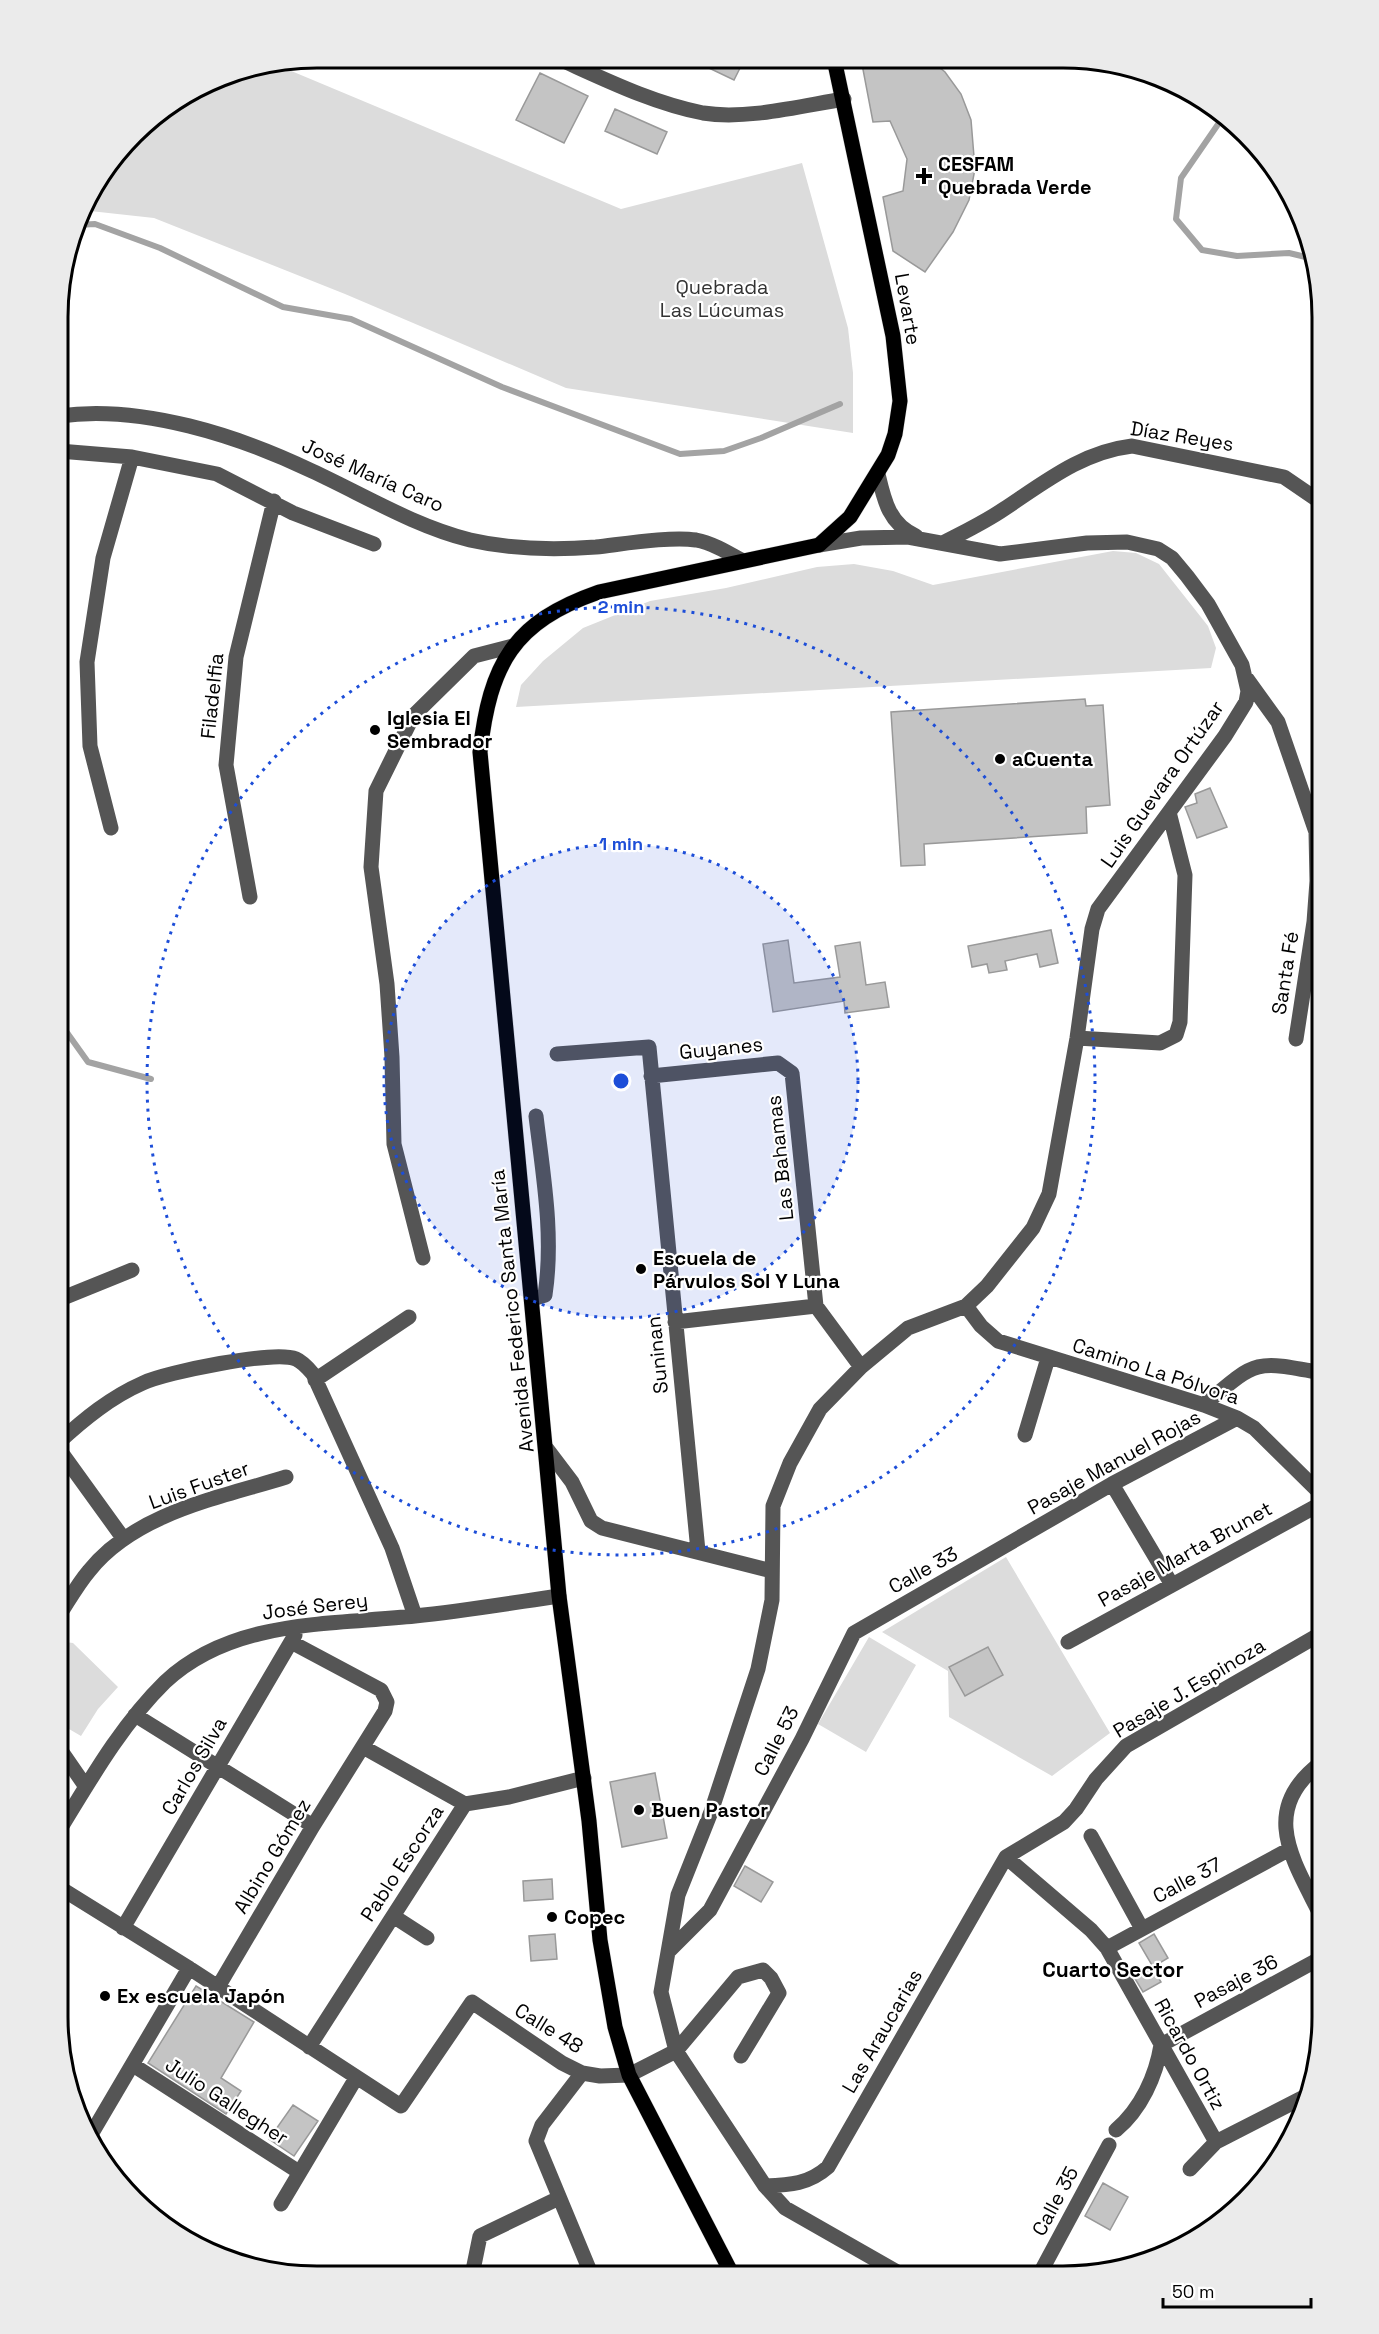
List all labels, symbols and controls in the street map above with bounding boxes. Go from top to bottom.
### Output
place label: CESFAM Quebrada Verde [938,151,1092,200]
marker: CESFAM Quebrada Verde [915,167,933,185]
street label: Levarte [889,271,927,347]
park label: Quebrada Las Lúcumas [660,274,784,323]
street label: Díaz Reyes [1128,415,1236,457]
street label: José María Caro [298,432,448,518]
text: 2 min [598,595,644,618]
street label: Filadelfia [195,652,229,740]
street label: Luis Guevara Ortúzar [1095,695,1229,873]
place label: Iglesia El Sembrador [387,705,493,754]
marker: Iglesia El Sembrador [368,723,382,737]
place label: aCuenta [1012,746,1093,772]
marker: aCuenta [993,752,1007,766]
text: 1 min [599,832,643,855]
street label: Santa Fé [1266,929,1304,1017]
street label: Guyanes [678,1031,764,1065]
centre of rings [611,1071,631,1091]
street label: Las Bahamas [761,1094,799,1222]
street label: Avenida Federico Santa María [484,1168,540,1454]
place label: Escuela de Párvulos Sol Y Luna [653,1245,840,1294]
marker: Escuela de Párvulos Sol Y Luna [634,1262,648,1276]
street label: Suninan [640,1315,674,1395]
street label: Camino La Pólvora [1069,1332,1243,1410]
street label: Pasaje Manuel Rojas [1023,1404,1205,1520]
street label: Luis Fuster [145,1455,253,1515]
street label: Pasaje Marta Brunet [1093,1495,1277,1613]
street label: Calle 33 [884,1540,962,1600]
street label: José Serey [261,1587,369,1625]
street label: Pasaje J. Espinoza [1108,1632,1270,1744]
street label: Calle 53 [747,1702,805,1780]
street label: Carlos Silva [156,1712,232,1820]
street label: Albino Gómez [227,1794,317,1918]
place label: Buen Pastor [651,1797,768,1823]
street label: Pablo Escorza [355,1800,449,1926]
marker: Buen Pastor [632,1803,646,1817]
street label: Calle 37 [1148,1851,1226,1909]
place label: Copec [564,1904,625,1930]
marker: Copec [545,1910,559,1924]
street label: Pasaje 36 [1190,1948,1282,2014]
district label: Cuarto Sector [1042,1956,1184,1983]
street label: Las Araucarias [836,1964,928,2098]
place label: Ex escuela Japón [117,1983,285,2009]
marker: Ex escuela Japón [98,1989,112,2003]
street label: Ricardo Ortiz [1149,1993,1231,2115]
street label: Calle 48 [510,1997,588,2059]
street label: Julio Gallegher [160,2052,294,2150]
street label: Calle 35 [1026,2162,1084,2240]
scale bar [1163,2271,1312,2309]
text: 50 m [1172,2280,1214,2303]

